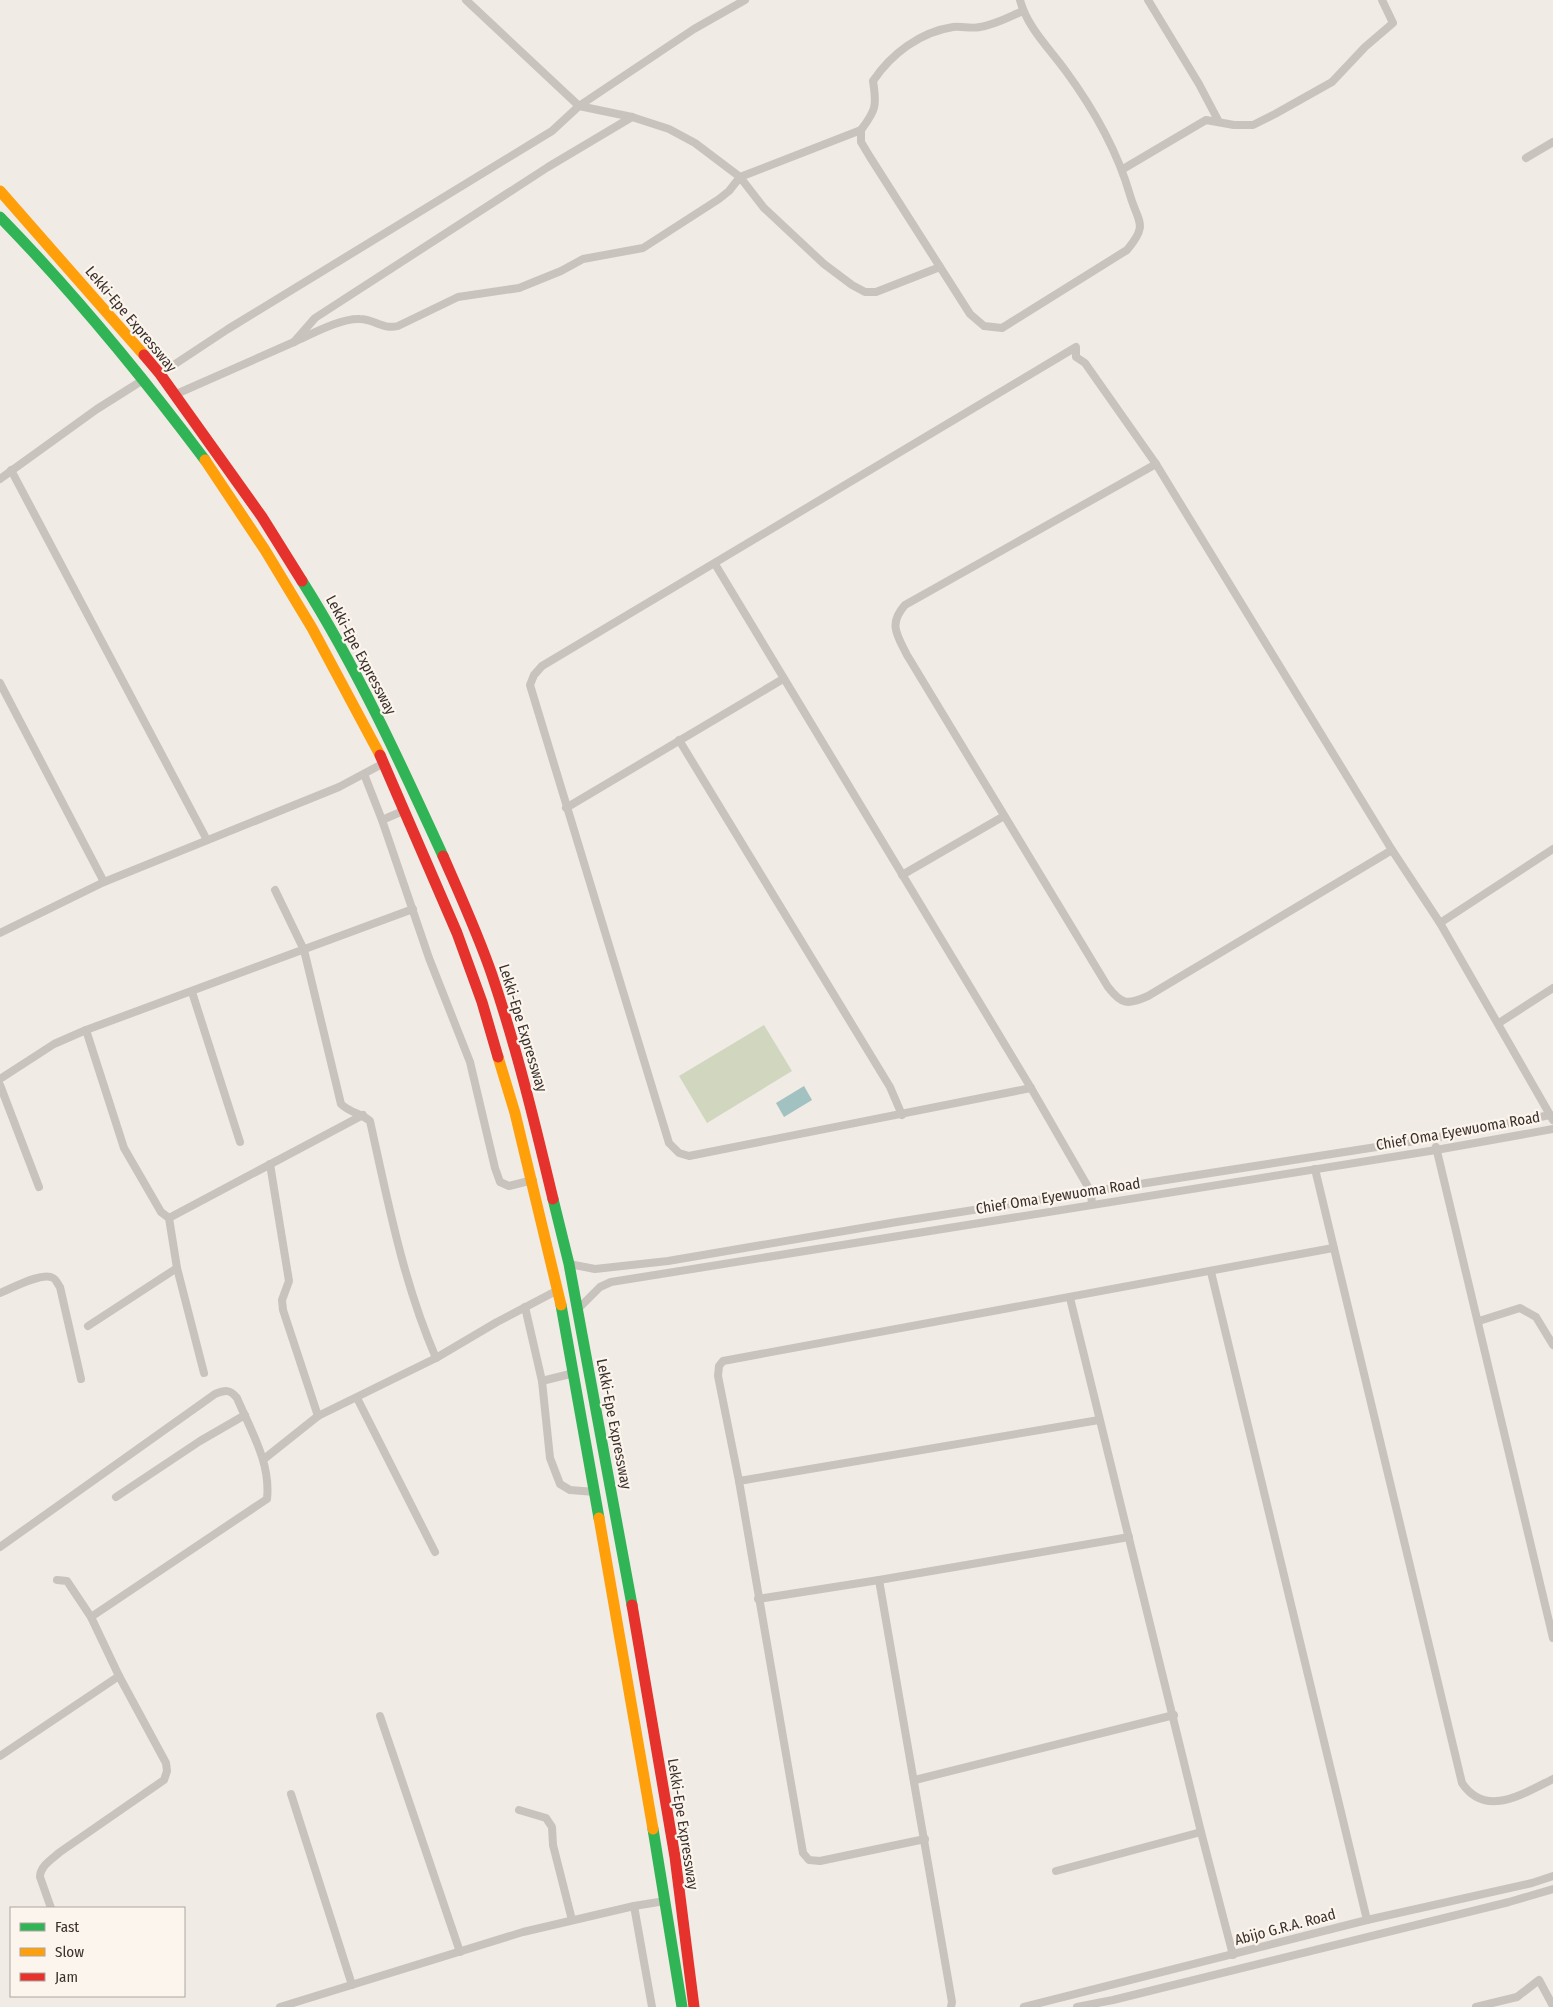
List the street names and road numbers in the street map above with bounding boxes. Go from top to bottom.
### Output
street label: Lekki-Epe Expressway [81,262,181,376]
street label: Lekki-Epe Expressway [322,592,400,718]
street label: Lekki-Epe Expressway [495,962,551,1094]
street label: Chief Oma Eyewuoma Road [1375,1108,1541,1154]
street label: Chief Oma Eyewuoma Road [974,1174,1142,1218]
street label: Lekki-Epe Expressway [593,1357,636,1491]
street label: Lekki-Epe Expressway [664,1757,702,1891]
street label: Abijo G.R.A. Road [1233,1905,1337,1949]

